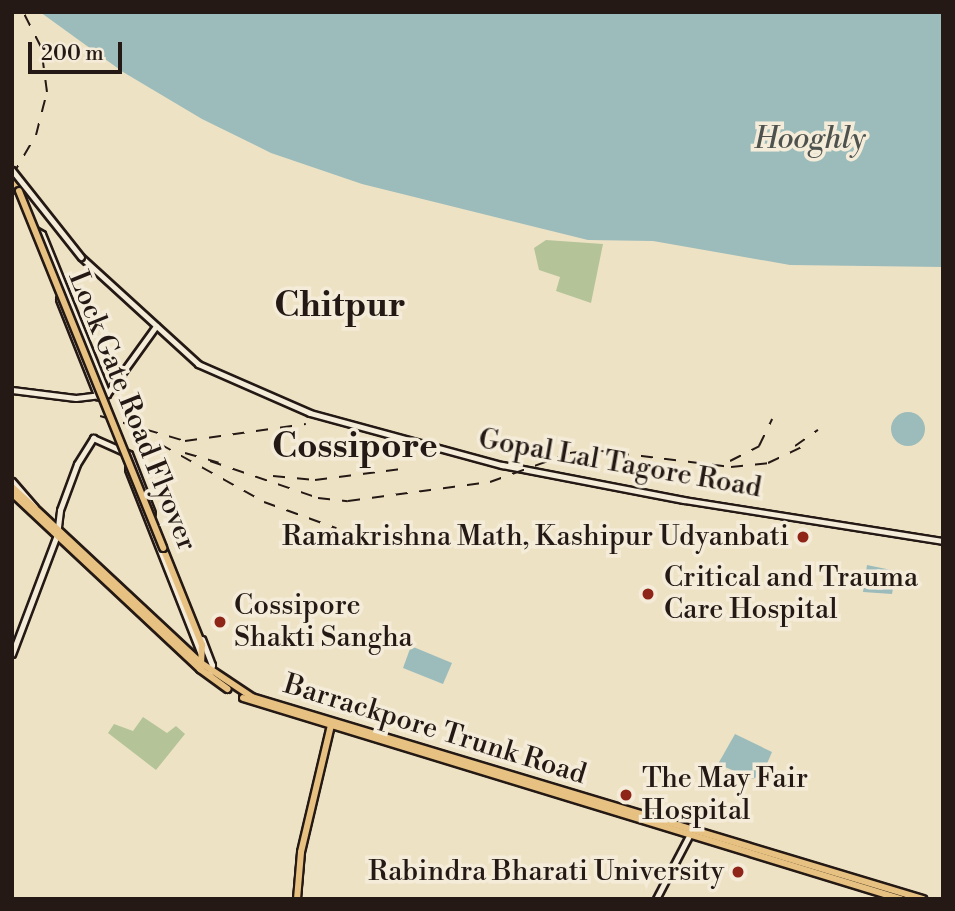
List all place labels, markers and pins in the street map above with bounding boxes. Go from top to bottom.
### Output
place label: Ramakrishna Math, Kashipur Udyanbati [282,520,789,554]
marker: Ramakrishna Math, Kashipur Udyanbati [795,529,811,545]
place label: Critical and Trauma Care Hospital [664,561,918,627]
marker: Critical and Trauma Care Hospital [638,584,658,604]
place label: Cossipore Shakti Sangha [234,589,413,655]
marker: Cossipore Shakti Sangha [212,614,228,630]
place label: The May Fair Hospital [642,762,808,828]
marker: The May Fair Hospital [616,785,636,805]
place label: Rabindra Bharati University [368,855,724,889]
marker: Rabindra Bharati University [730,864,746,880]

